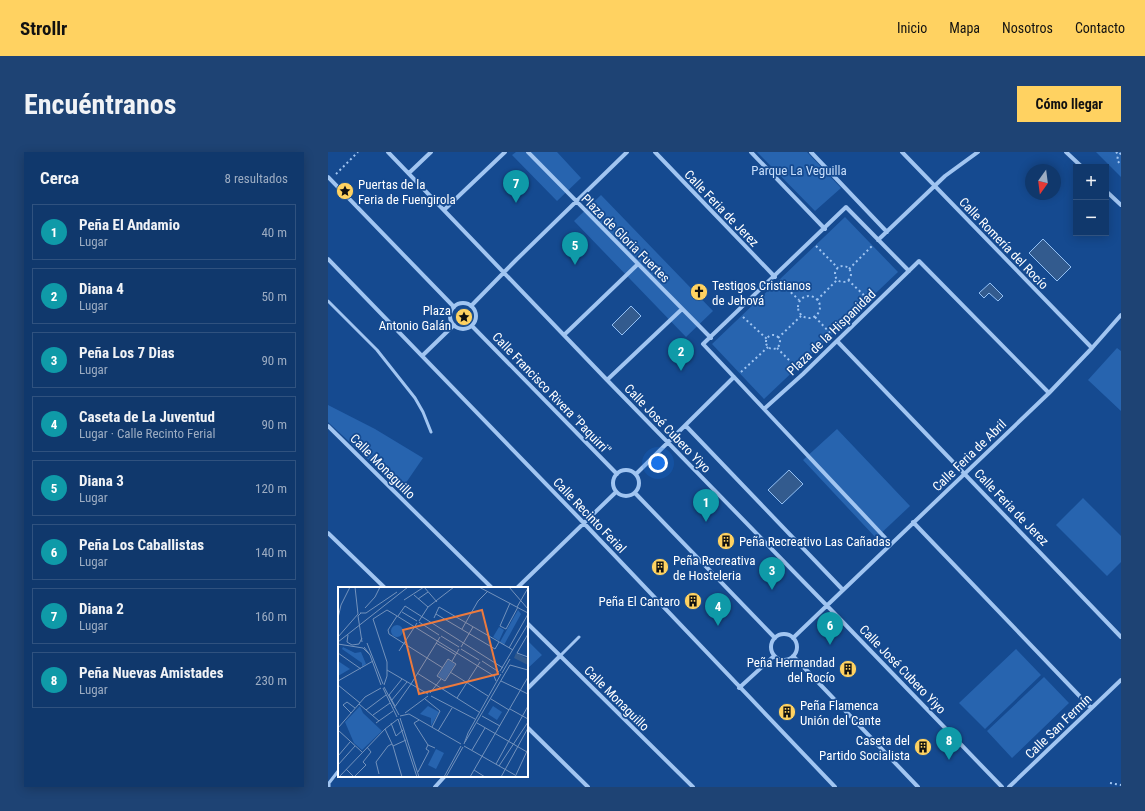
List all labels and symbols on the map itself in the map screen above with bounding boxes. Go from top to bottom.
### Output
park label: Parque La Veguilla [751,163,847,178]
north arrow [1025,164,1061,200]
street label: Calle Feria de Jerez [681,167,762,250]
pin: 7 [503,170,529,203]
place label: Puertas de la Feria de Fuengirola [358,177,456,207]
place icon: Puertas de la Feria de Fuengirola [335,181,355,201]
street label: Plaza de Gloria Fuertes [578,191,673,286]
street label: Calle Romería del Rocío [956,194,1051,292]
pin: 5 [562,232,588,265]
place label: Testigos Cristianos de Jehová [712,278,811,308]
church icon: Testigos Cristianos de Jehová [689,282,709,302]
street label: Plaza de la Hispanidad [784,286,879,378]
place label: Plaza Antonio Galán [379,303,451,333]
place icon: Plaza Antonio Galán [454,307,474,327]
street label: Calle Francisco Rivera "Paquirri" [489,329,614,458]
pin: 2 [668,338,694,371]
street label: Calle José Cubero Yiyo [621,381,714,476]
street label: Calle Feria de Abril [929,416,1009,494]
street label: Calle Monaguillo [347,431,418,502]
your location [648,453,668,473]
street label: Calle Feria de Jerez [971,466,1052,549]
street label: Calle Recinto Ferial [550,475,629,556]
pin: 1 [693,489,719,522]
building icon: Peña Recreativo Las Cañadas [716,531,736,551]
place label: Peña Recreativo Las Cañadas [739,534,891,549]
place label: Peña Recreativa de Hosteleria [673,553,755,583]
building icon: Peña Recreativa de Hosteleria [650,557,670,577]
pin: 3 [759,557,785,590]
inset map [338,587,528,777]
building icon: Peña El Cantaro [683,591,703,611]
pin: 4 [705,593,731,626]
place label: Peña El Cantaro [599,594,680,609]
pin: 6 [817,612,843,645]
street label: Calle José Cubero Yiyo [856,622,949,717]
place label: Peña Hermandad del Rocío [747,655,835,685]
building icon: Peña Hermandad del Rocío [838,659,858,679]
street label: Calle Monaguillo [581,663,652,734]
street label: Calle San Fermín [1022,691,1095,762]
place label: Peña Flamenca Unión del Cante [800,698,881,728]
building icon: Peña Flamenca Unión del Cante [777,702,797,722]
pin: 8 [936,727,962,760]
place label: Caseta del Partido Socialista [819,733,910,763]
building icon: Caseta del Partido Socialista [913,737,933,757]

